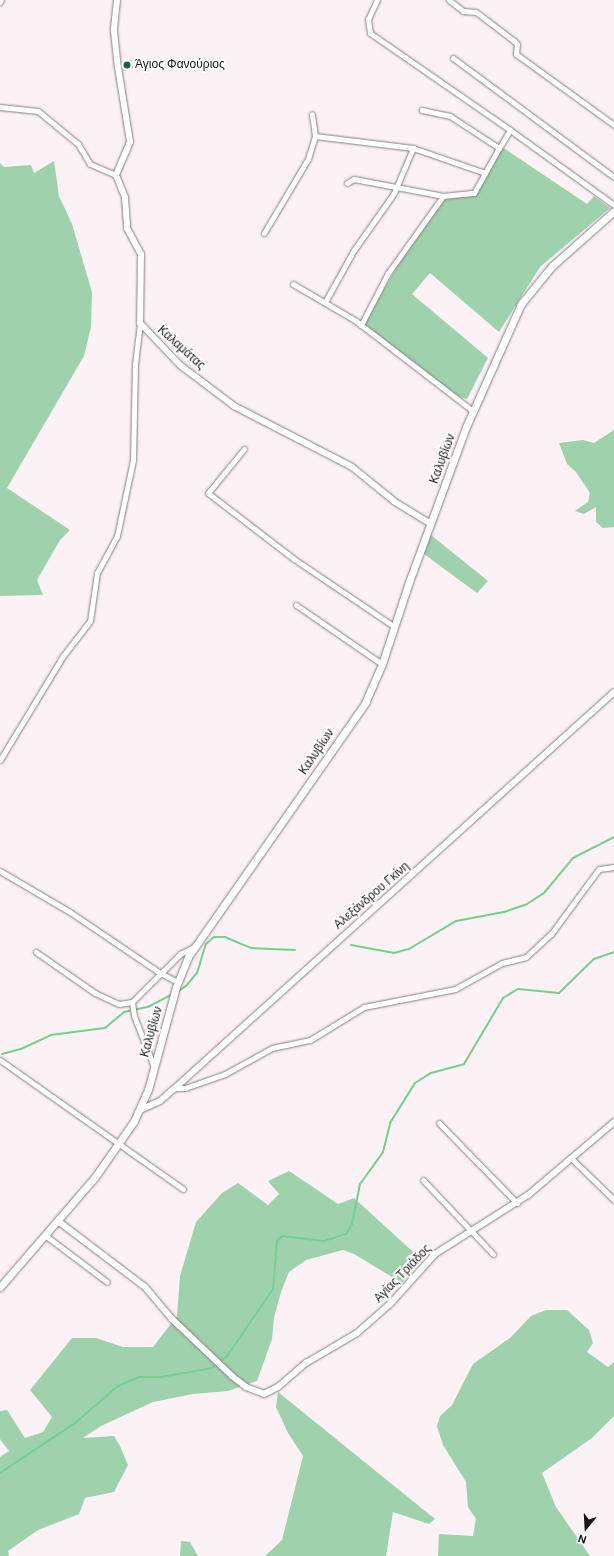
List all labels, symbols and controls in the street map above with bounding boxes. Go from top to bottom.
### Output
place label: Άγιος Φανούριος [135,58,225,72]
marker: Άγιος Φανούριος [122,60,132,70]
street label: Καλαμάτας [154,323,208,373]
street label: Καλυβίων [427,432,459,486]
street label: Καλυβίων [296,726,338,778]
street label: Αλεξάνδρου Γκίνη [331,859,413,933]
street label: Καλυβίων [138,1005,166,1059]
street label: Αγίας Τριάδος [372,1242,434,1306]
north arrow [566,1508,606,1548]
text: N [576,1532,588,1547]

